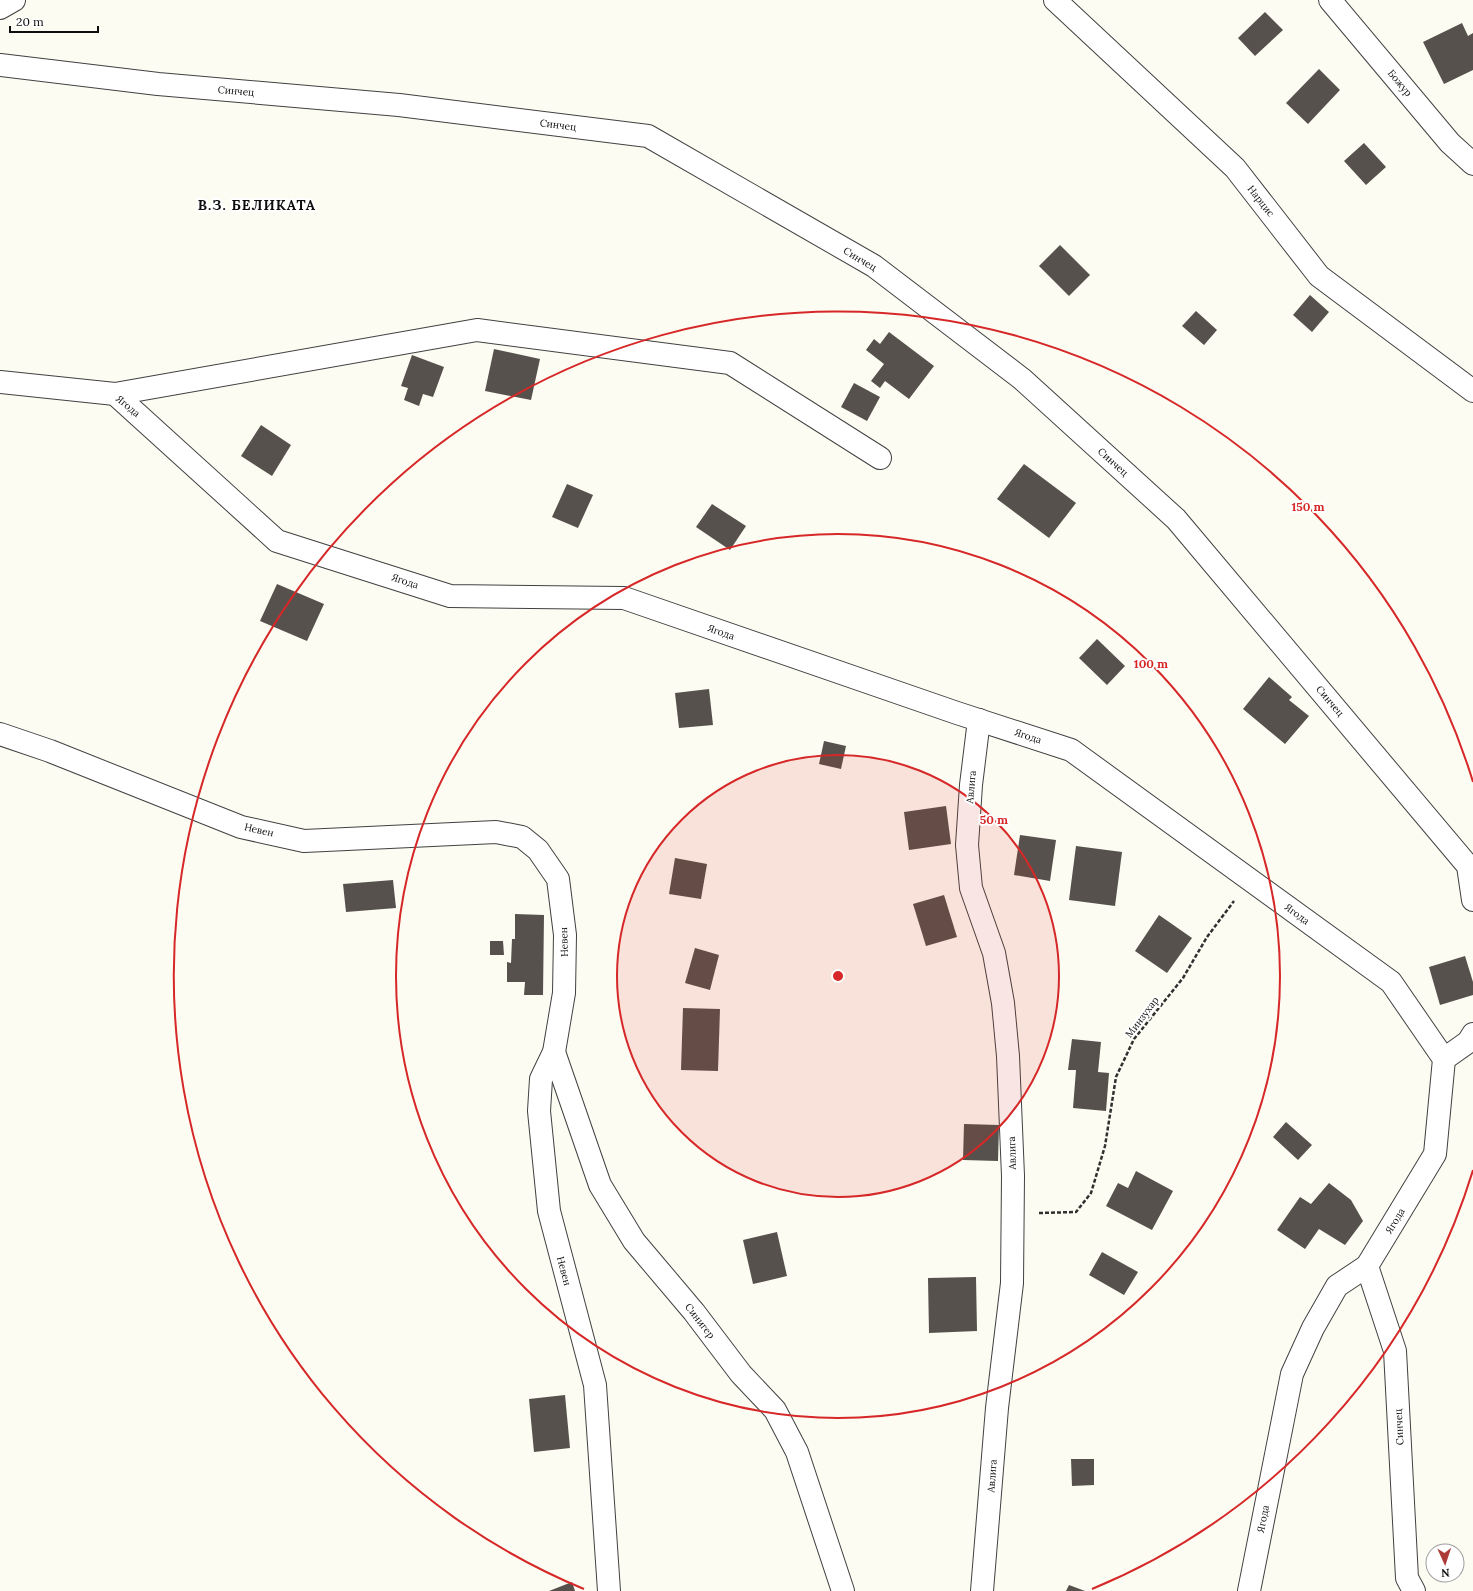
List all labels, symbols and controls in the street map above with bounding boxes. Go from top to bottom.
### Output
scale bar [10,8,98,34]
text: 20 m [16,14,44,29]
street label: Божур [1385,67,1415,99]
street label: Синчец [217,83,255,99]
street label: Синчец [539,116,577,134]
street label: Нарцис [1245,183,1277,219]
district label: В.З. БЕЛИКАТА [198,196,316,214]
street label: Синчец [841,244,879,274]
street label: Ягода [113,392,143,420]
street label: Синчец [1095,445,1131,479]
text: 150 m [1291,499,1325,514]
street label: Ягода [390,570,420,592]
street label: Ягода [706,621,736,643]
text: 100 m [1134,656,1168,671]
street label: Синчец [1313,683,1347,719]
street label: Ягода [1013,725,1043,747]
street label: Авлига [963,770,979,805]
text: 50 m [980,812,1008,827]
street label: Невен [243,820,275,840]
street label: Ягода [1282,901,1312,927]
street label: Невен [557,927,571,957]
centre of rings [831,969,845,983]
street label: Минзухар [1122,994,1162,1040]
street label: Авлига [1005,1136,1019,1171]
street label: Ягода [1382,1206,1408,1236]
street label: Невен [554,1255,574,1287]
street label: Синигер [682,1301,718,1341]
street label: Синчец [1392,1408,1406,1446]
street label: Авлига [984,1459,1000,1494]
street label: Ягода [1254,1504,1272,1534]
north arrow [1425,1543,1465,1583]
text: N [1440,1566,1450,1580]

